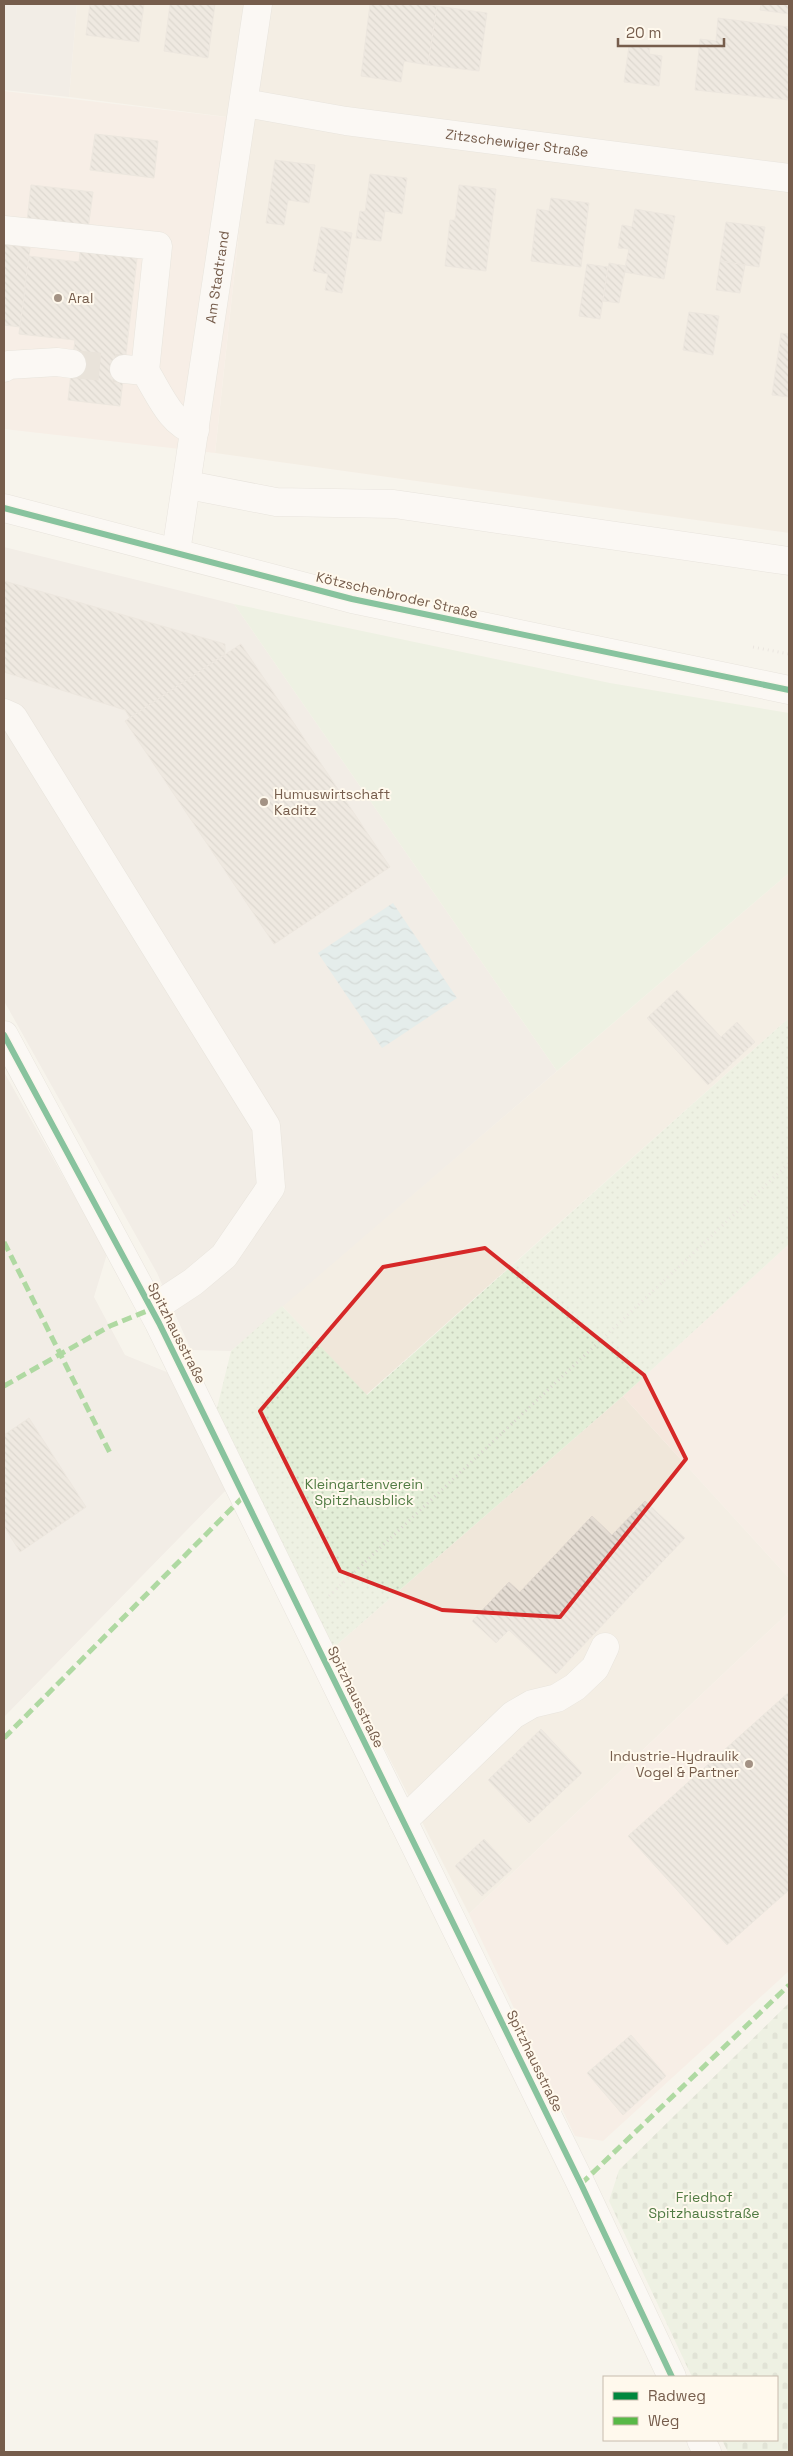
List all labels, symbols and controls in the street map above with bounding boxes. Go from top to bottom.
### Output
scale bar [618,15,724,47]
text: 20 m [626,23,661,42]
street label: Zitzschewiger Straße [445,125,589,161]
street label: Am Stadtrand [201,229,233,325]
place label: Aral [68,289,93,307]
marker: Aral [52,292,64,304]
street label: Kötzschenbroder Straße [314,568,480,622]
place label: Humuswirtschaft Kaditz [274,785,390,819]
marker: Humuswirtschaft Kaditz [258,796,270,808]
street label: Spitzhausstraße [144,1279,210,1387]
park label: Kleingartenverein Spitzhausblick [305,1475,423,1509]
street label: Spitzhausstraße [324,1643,388,1751]
place label: Industrie-Hydraulik Vogel & Partner [610,1747,739,1781]
marker: Industrie-Hydraulik Vogel & Partner [743,1758,755,1770]
street label: Spitzhausstraße [503,2007,567,2115]
park label: Friedhof Spitzhausstraße [649,2188,760,2222]
legend [603,2376,778,2441]
text: Radweg [648,2386,706,2405]
text: Weg [648,2411,679,2430]

